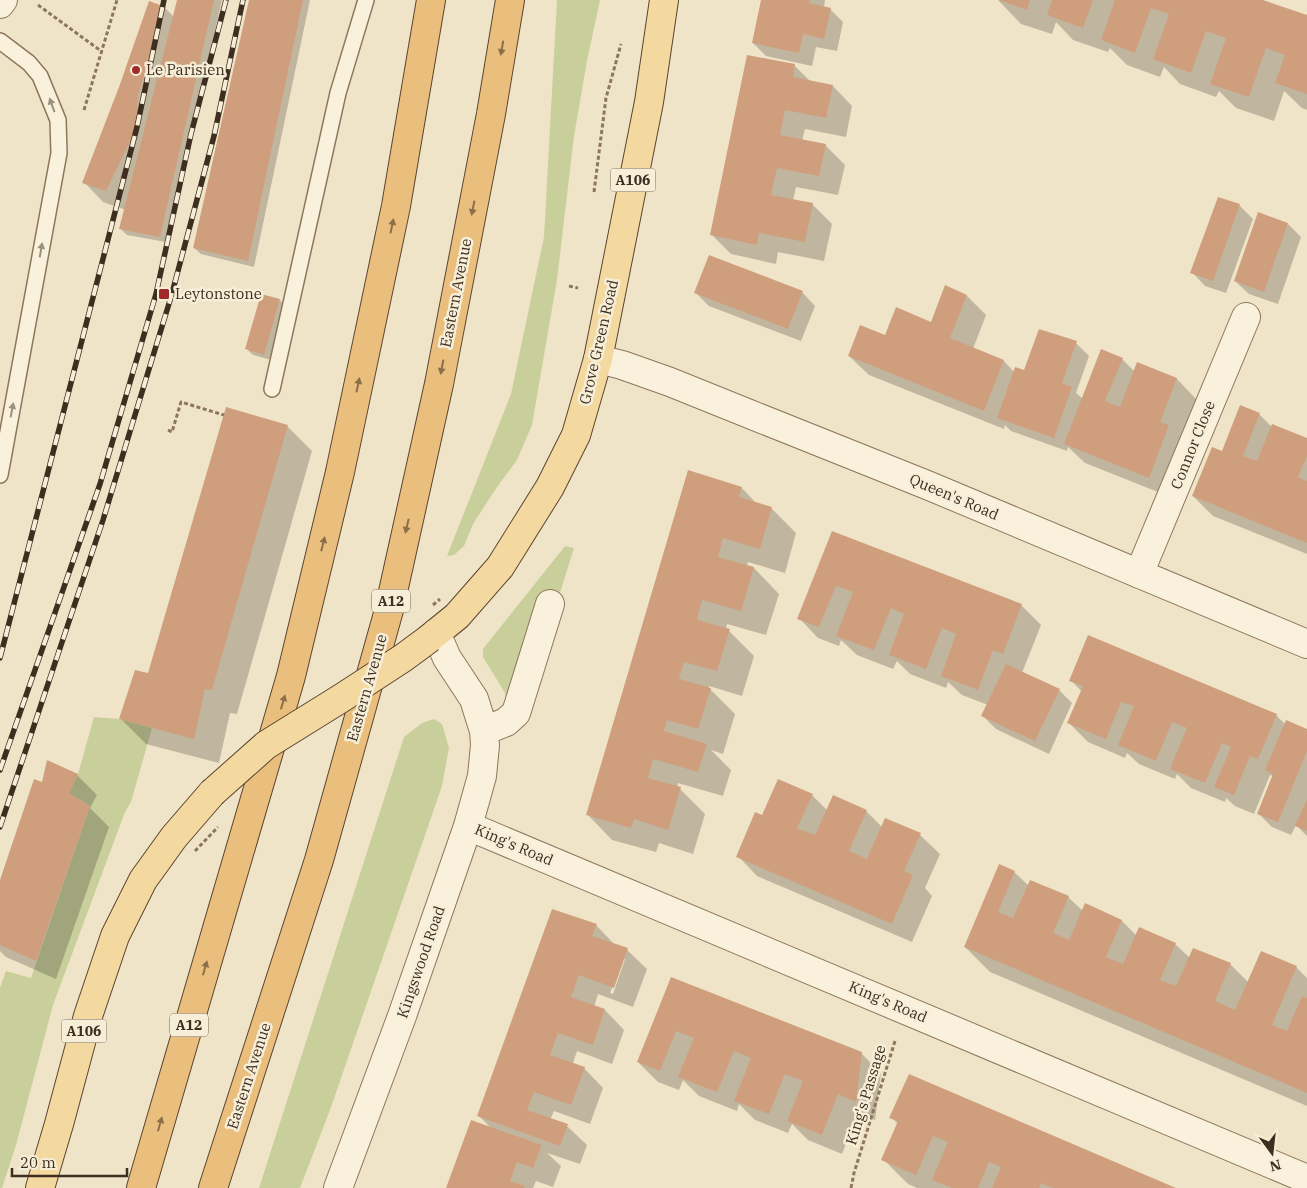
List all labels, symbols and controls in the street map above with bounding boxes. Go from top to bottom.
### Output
one-way arrow [498,40,506,56]
place label: Le Parisien [146,60,225,79]
marker: Le Parisien [130,64,142,76]
one-way arrow [48,97,56,112]
road number: A106 [610,168,656,192]
one-way arrow [469,200,477,215]
one-way arrow [388,219,396,234]
street label: Eastern Avenue [436,237,475,349]
one-way arrow [38,241,46,257]
street label: Grove Green Road [575,278,622,406]
place label: Leytonstone [175,284,262,303]
marker: Leytonstone [157,287,171,301]
one-way arrow [438,360,446,376]
one-way arrow [355,377,363,393]
street label: Connor Close [1166,398,1219,492]
one-way arrow [9,401,17,417]
street label: Queen's Road [907,469,1002,524]
one-way arrow [403,519,411,534]
one-way arrow [319,536,327,551]
road number: A12 [372,590,410,612]
street label: Eastern Avenue [342,632,391,744]
one-way arrow [280,694,288,709]
street label: King's Road [472,819,556,870]
street label: Kingswood Road [392,903,449,1020]
one-way arrow [202,961,210,976]
street label: King's Road [846,976,930,1027]
road number: A12 [170,1014,208,1036]
road number: A106 [62,1019,106,1042]
street label: Eastern Avenue [222,1020,275,1131]
street label: King's Passage [841,1042,890,1147]
one-way arrow [156,1117,164,1132]
north arrow [1247,1128,1297,1178]
scale bar [12,1146,128,1178]
text: 20 m [20,1153,56,1172]
text: N [1268,1155,1283,1176]

